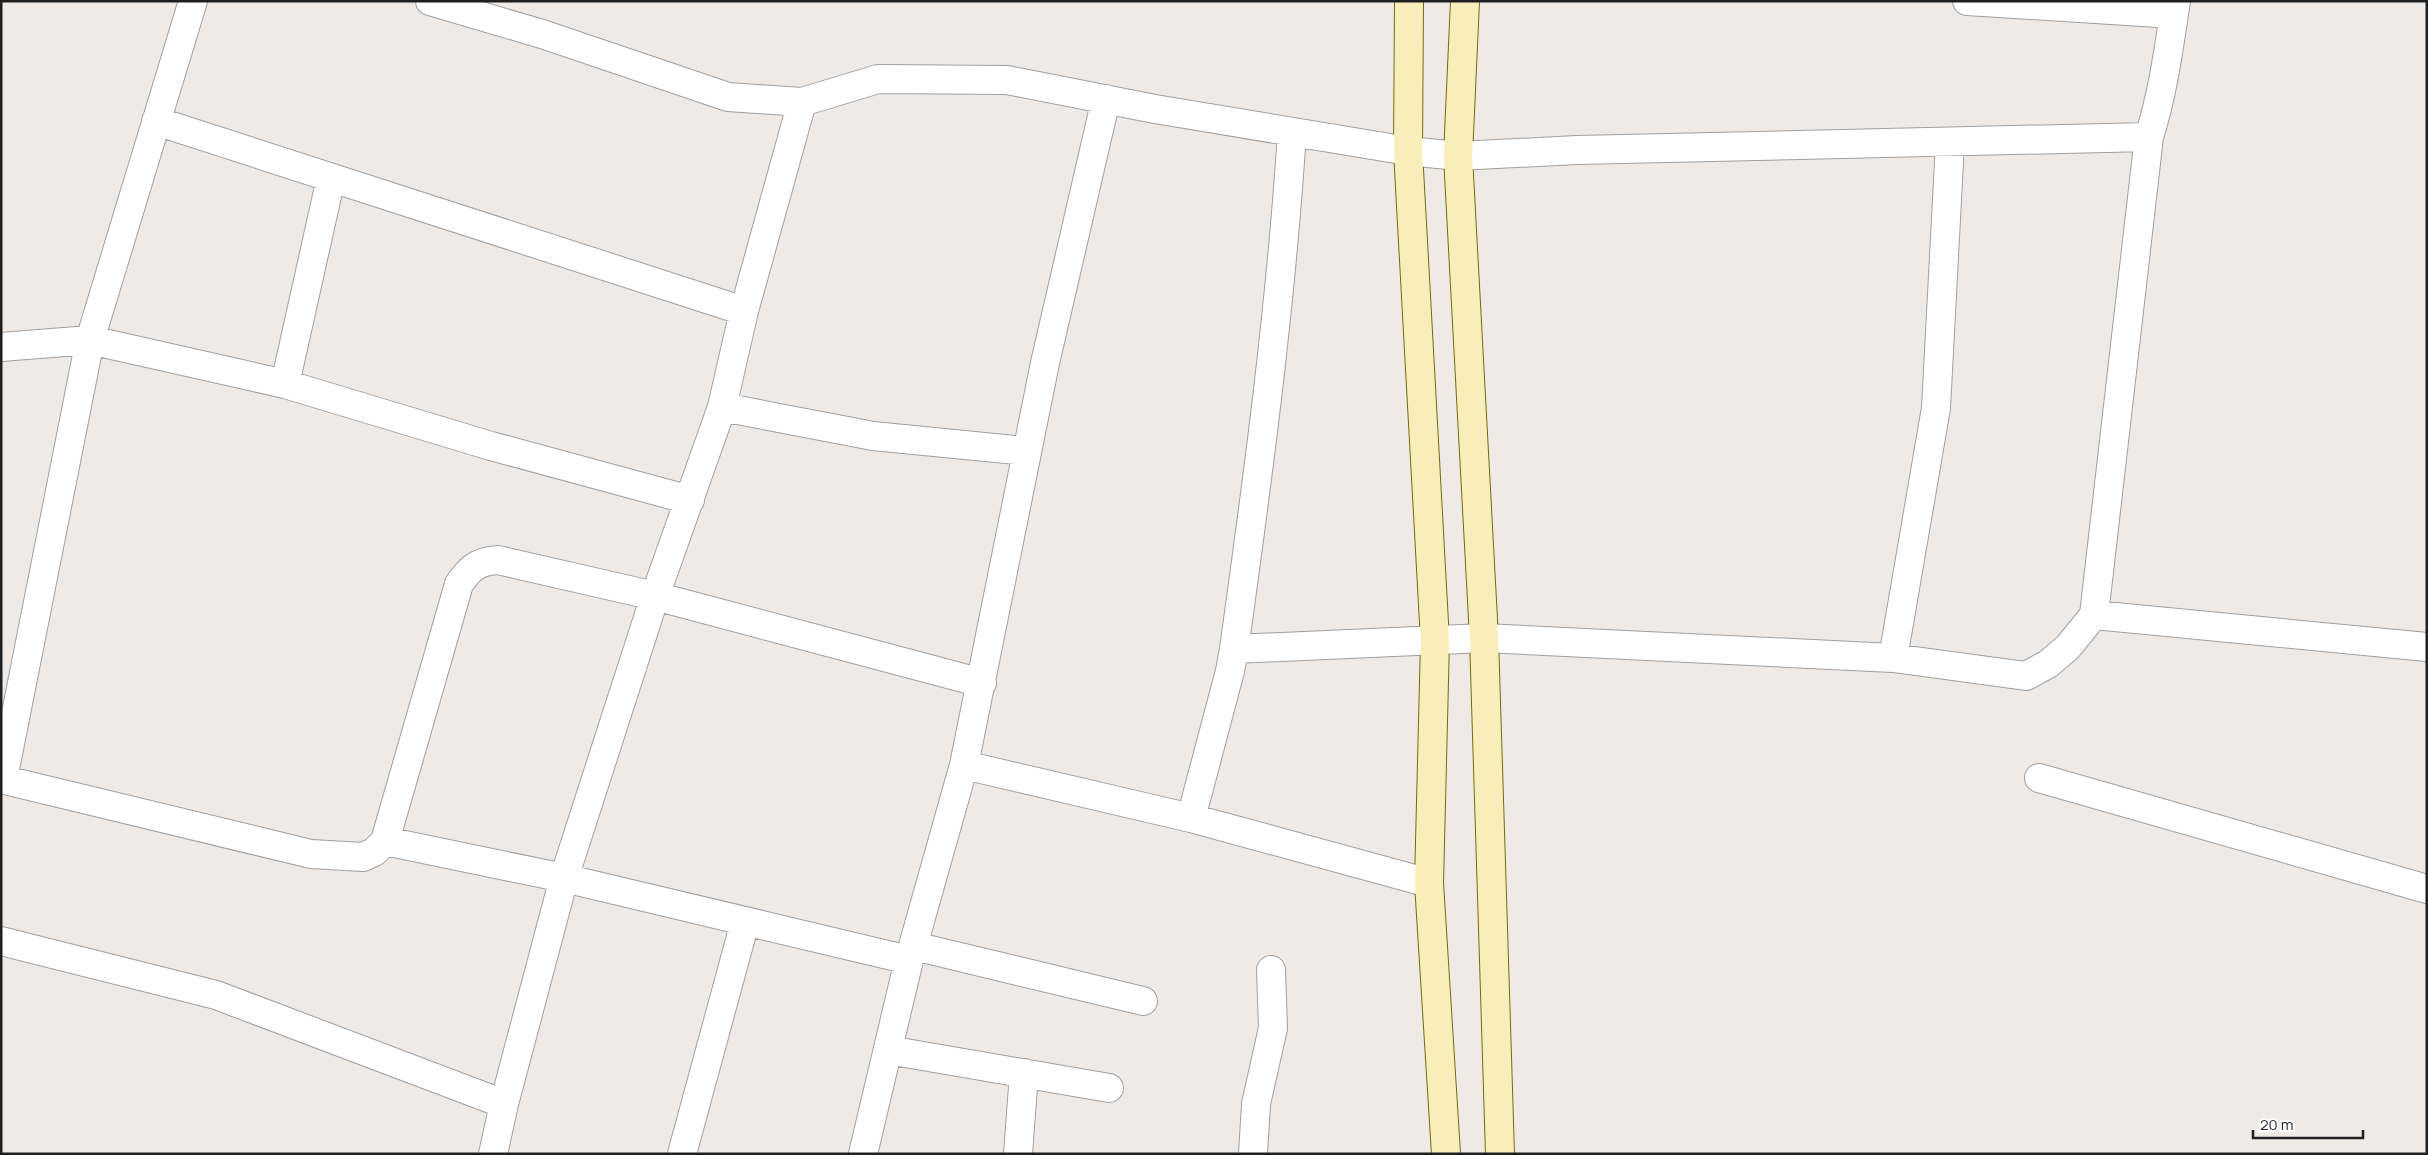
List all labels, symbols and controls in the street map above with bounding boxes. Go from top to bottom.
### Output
scale bar [2253,1108,2363,1140]
text: 20 m [2260,1114,2293,1135]

